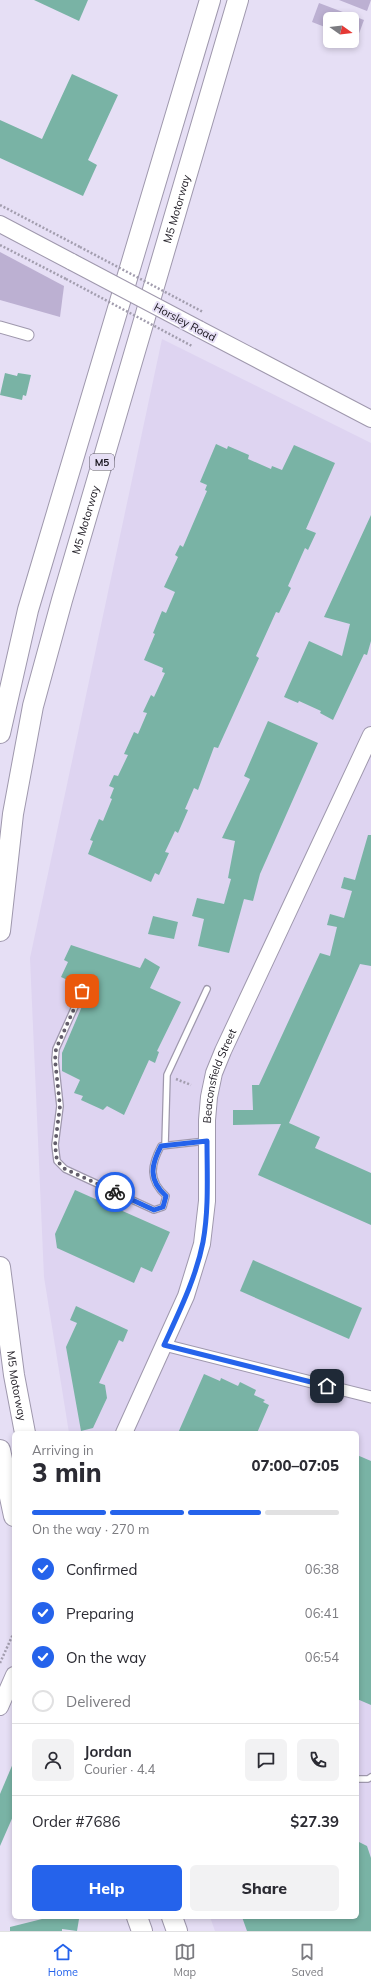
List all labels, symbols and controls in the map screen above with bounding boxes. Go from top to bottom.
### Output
north arrow [323,12,359,48]
map controls [323,12,359,48]
street label: M5 Motorway [160,173,193,245]
street label: Horsley Road [152,300,218,344]
road number: M5 [90,454,114,470]
street label: M5 Motorway [69,484,102,556]
pin [65,974,99,1008]
icon: bag [71,980,93,1002]
street label: Beaconsfield Street [200,1026,239,1124]
courier [95,1172,135,1212]
icon: bike [104,1181,126,1203]
street label: M5 Motorway [4,1350,30,1422]
pin [310,1369,344,1403]
icon: home [316,1375,338,1397]
text: Arriving in [32,1442,94,1458]
text: 3 min [32,1456,102,1489]
text: 07:00–07:05 [252,1456,339,1475]
text: On the way · 270 m [32,1521,149,1537]
icon: check [32,1558,54,1580]
text: Confirmed [66,1560,137,1579]
text: 06:38 [305,1561,339,1577]
icon: check [32,1602,54,1624]
text: Preparing [66,1604,134,1623]
text: 06:41 [305,1605,339,1621]
icon: check [32,1646,54,1668]
text: On the way [66,1648,146,1667]
text: 06:54 [305,1649,339,1665]
text: Delivered [66,1692,131,1711]
button: person [32,1739,74,1781]
button: chat [245,1739,287,1781]
button: phone [297,1739,339,1781]
text: Jordan [84,1742,132,1761]
text: Courier · 4.4 [84,1761,155,1777]
text: Order #7686 [32,1812,120,1831]
text: $27.39 [290,1812,339,1831]
button: Help [32,1865,182,1911]
button: Share [190,1865,339,1911]
tab: Home [48,1941,78,1979]
tab: Map [173,1941,196,1979]
tab: Saved [292,1941,323,1979]

